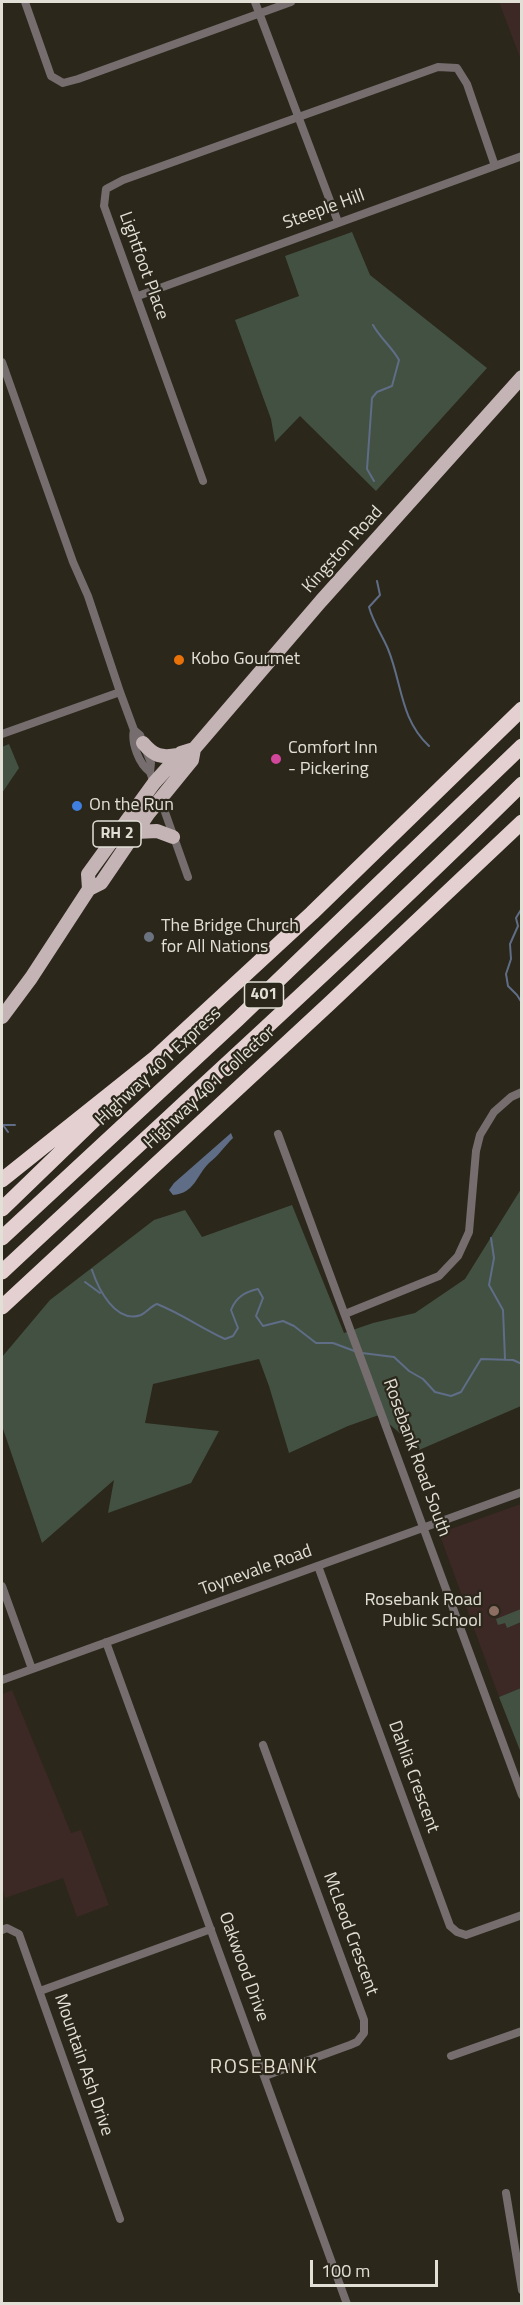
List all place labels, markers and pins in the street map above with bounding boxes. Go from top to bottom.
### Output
place label: Kobo Gourmet [191,649,300,671]
marker: Kobo Gourmet [172,653,186,667]
place label: Comfort Inn - Pickering [288,738,378,780]
marker: Comfort Inn - Pickering [269,752,283,766]
place label: On the Run [89,795,174,817]
marker: On the Run [70,799,84,813]
place label: The Bridge Church for All Nations [161,916,299,958]
marker: The Bridge Church for All Nations [142,930,156,944]
place label: Rosebank Road Public School [364,1590,482,1632]
marker: Rosebank Road Public School [487,1604,501,1618]

